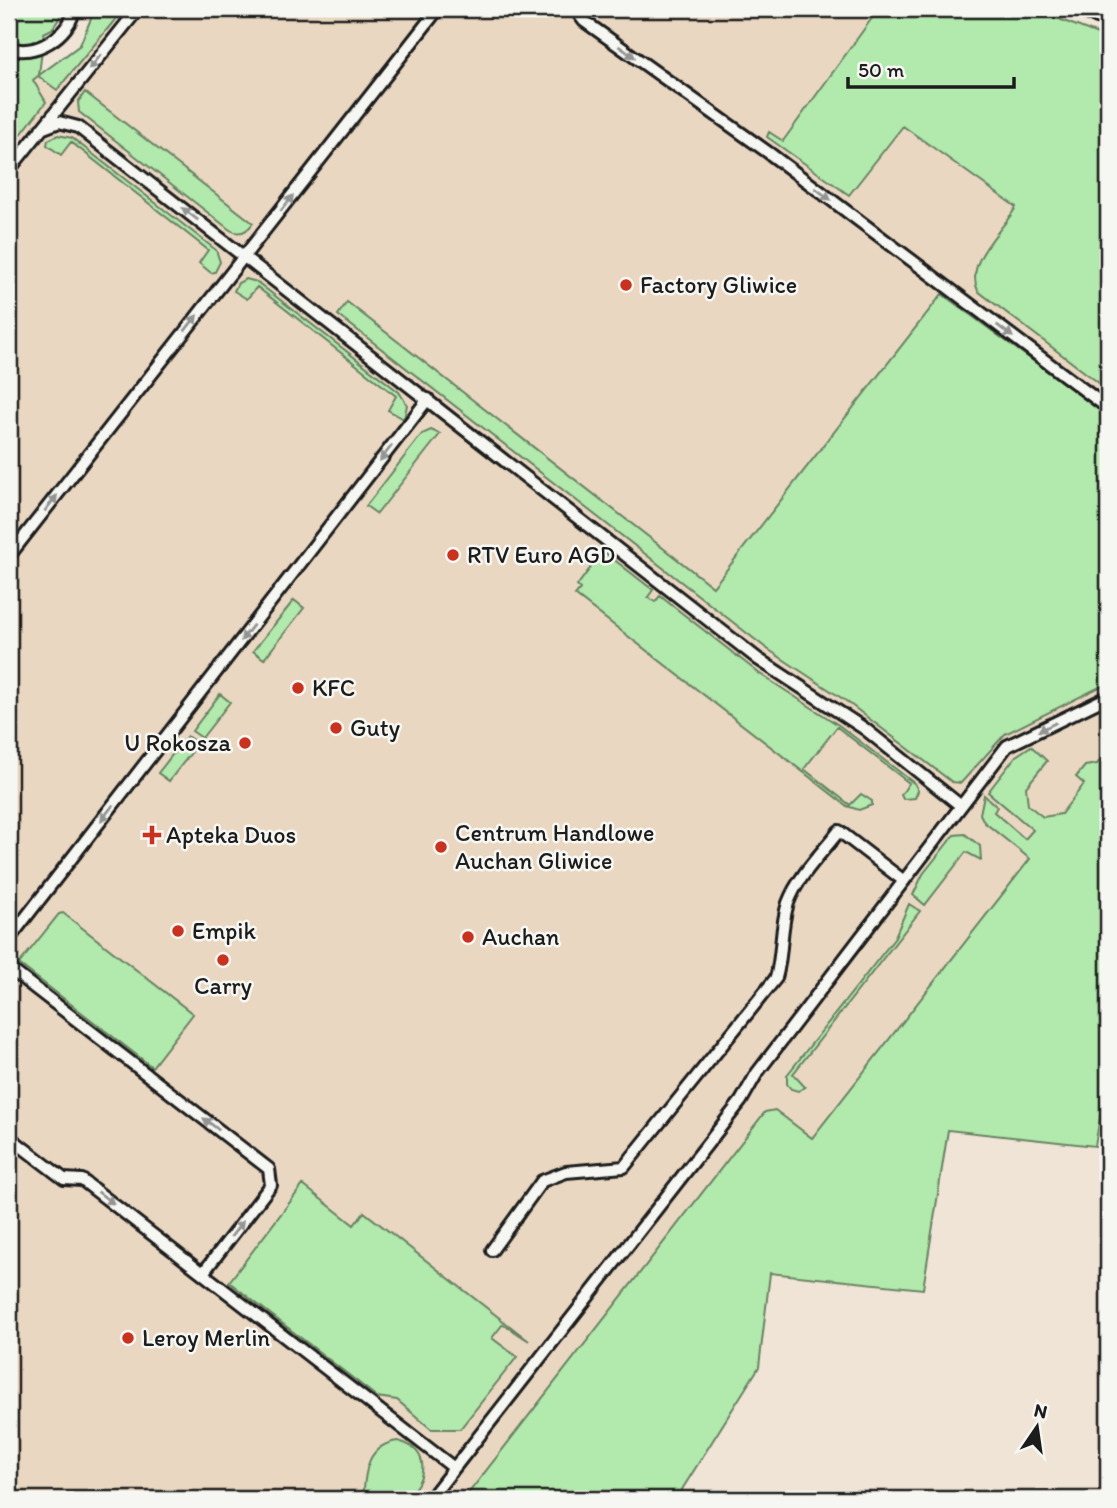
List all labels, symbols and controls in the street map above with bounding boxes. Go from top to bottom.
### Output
one-way arrow [618,45,636,59]
scale bar [848,46,1014,90]
one-way arrow [88,53,103,70]
text: 50 m [858,57,905,82]
one-way arrow [814,187,832,201]
one-way arrow [280,195,295,213]
one-way arrow [181,206,199,221]
place label: Factory Gliwice [640,270,797,299]
marker: Factory Gliwice [618,277,634,293]
one-way arrow [183,315,198,333]
one-way arrow [996,323,1014,337]
one-way arrow [379,444,394,462]
one-way arrow [43,494,58,512]
place label: RTV Euro AGD [467,540,615,569]
marker: RTV Euro AGD [445,547,461,563]
one-way arrow [240,624,254,642]
place label: KFC [312,673,355,702]
marker: KFC [290,680,306,696]
place label: Guty [350,713,400,742]
marker: Guty [328,720,344,736]
one-way arrow [1037,721,1057,733]
place label: U Rokosza [124,728,232,757]
marker: U Rokosza [237,735,253,751]
one-way arrow [99,803,114,821]
place label: Centrum Handlowe Auchan Gliwice [455,818,654,875]
place label: Apteka Duos [166,820,296,849]
marker: Apteka Duos [144,827,160,843]
marker: Centrum Handlowe Auchan Gliwice [433,839,449,855]
place label: Empik [192,916,256,945]
place label: Auchan [482,922,560,951]
marker: Empik [170,923,186,939]
marker: Auchan [460,929,476,945]
marker: Carry [215,952,231,968]
place label: Carry [194,971,253,1000]
one-way arrow [202,1117,220,1131]
one-way arrow [96,1191,115,1205]
one-way arrow [230,1220,244,1238]
place label: Leroy Merlin [142,1323,270,1352]
marker: Leroy Merlin [120,1330,136,1346]
north arrow [1002,1392,1072,1462]
text: N [1032,1398,1050,1424]

